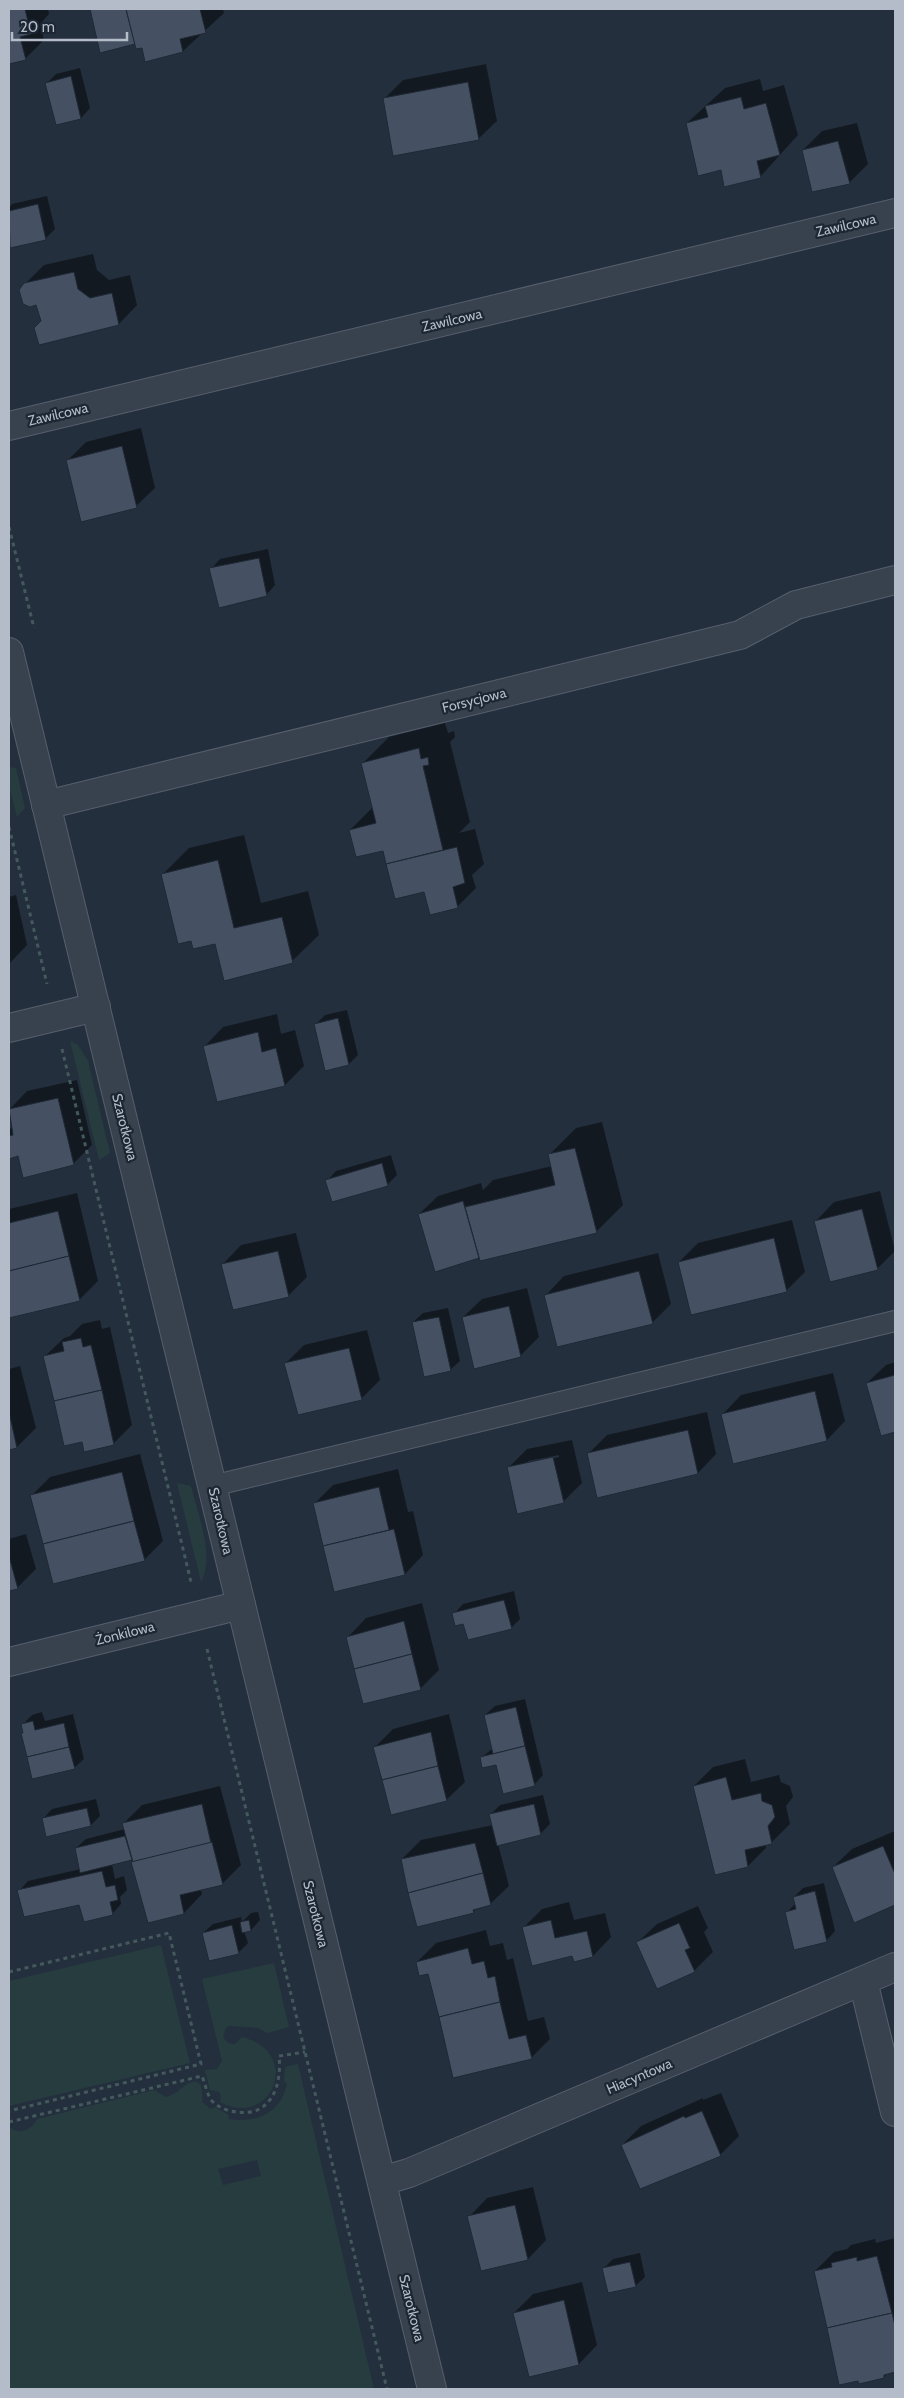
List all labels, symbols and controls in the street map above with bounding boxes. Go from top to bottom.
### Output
scale bar [12,10,128,42]
text: 20 m [20,18,55,36]
street label: Zawilcowa [814,209,878,241]
street label: Zawilcowa [420,304,484,336]
street label: Zawilcowa [26,398,90,430]
street label: Forsycjowa [440,683,508,717]
street label: Szarotkowa [108,1092,142,1163]
street label: Szarotkowa [205,1486,238,1557]
street label: Żonkilowa [94,1617,157,1649]
street label: Szarotkowa [299,1879,333,1950]
street label: Hiacyntowa [603,2054,675,2098]
street label: Szarotkowa [395,2273,429,2344]

